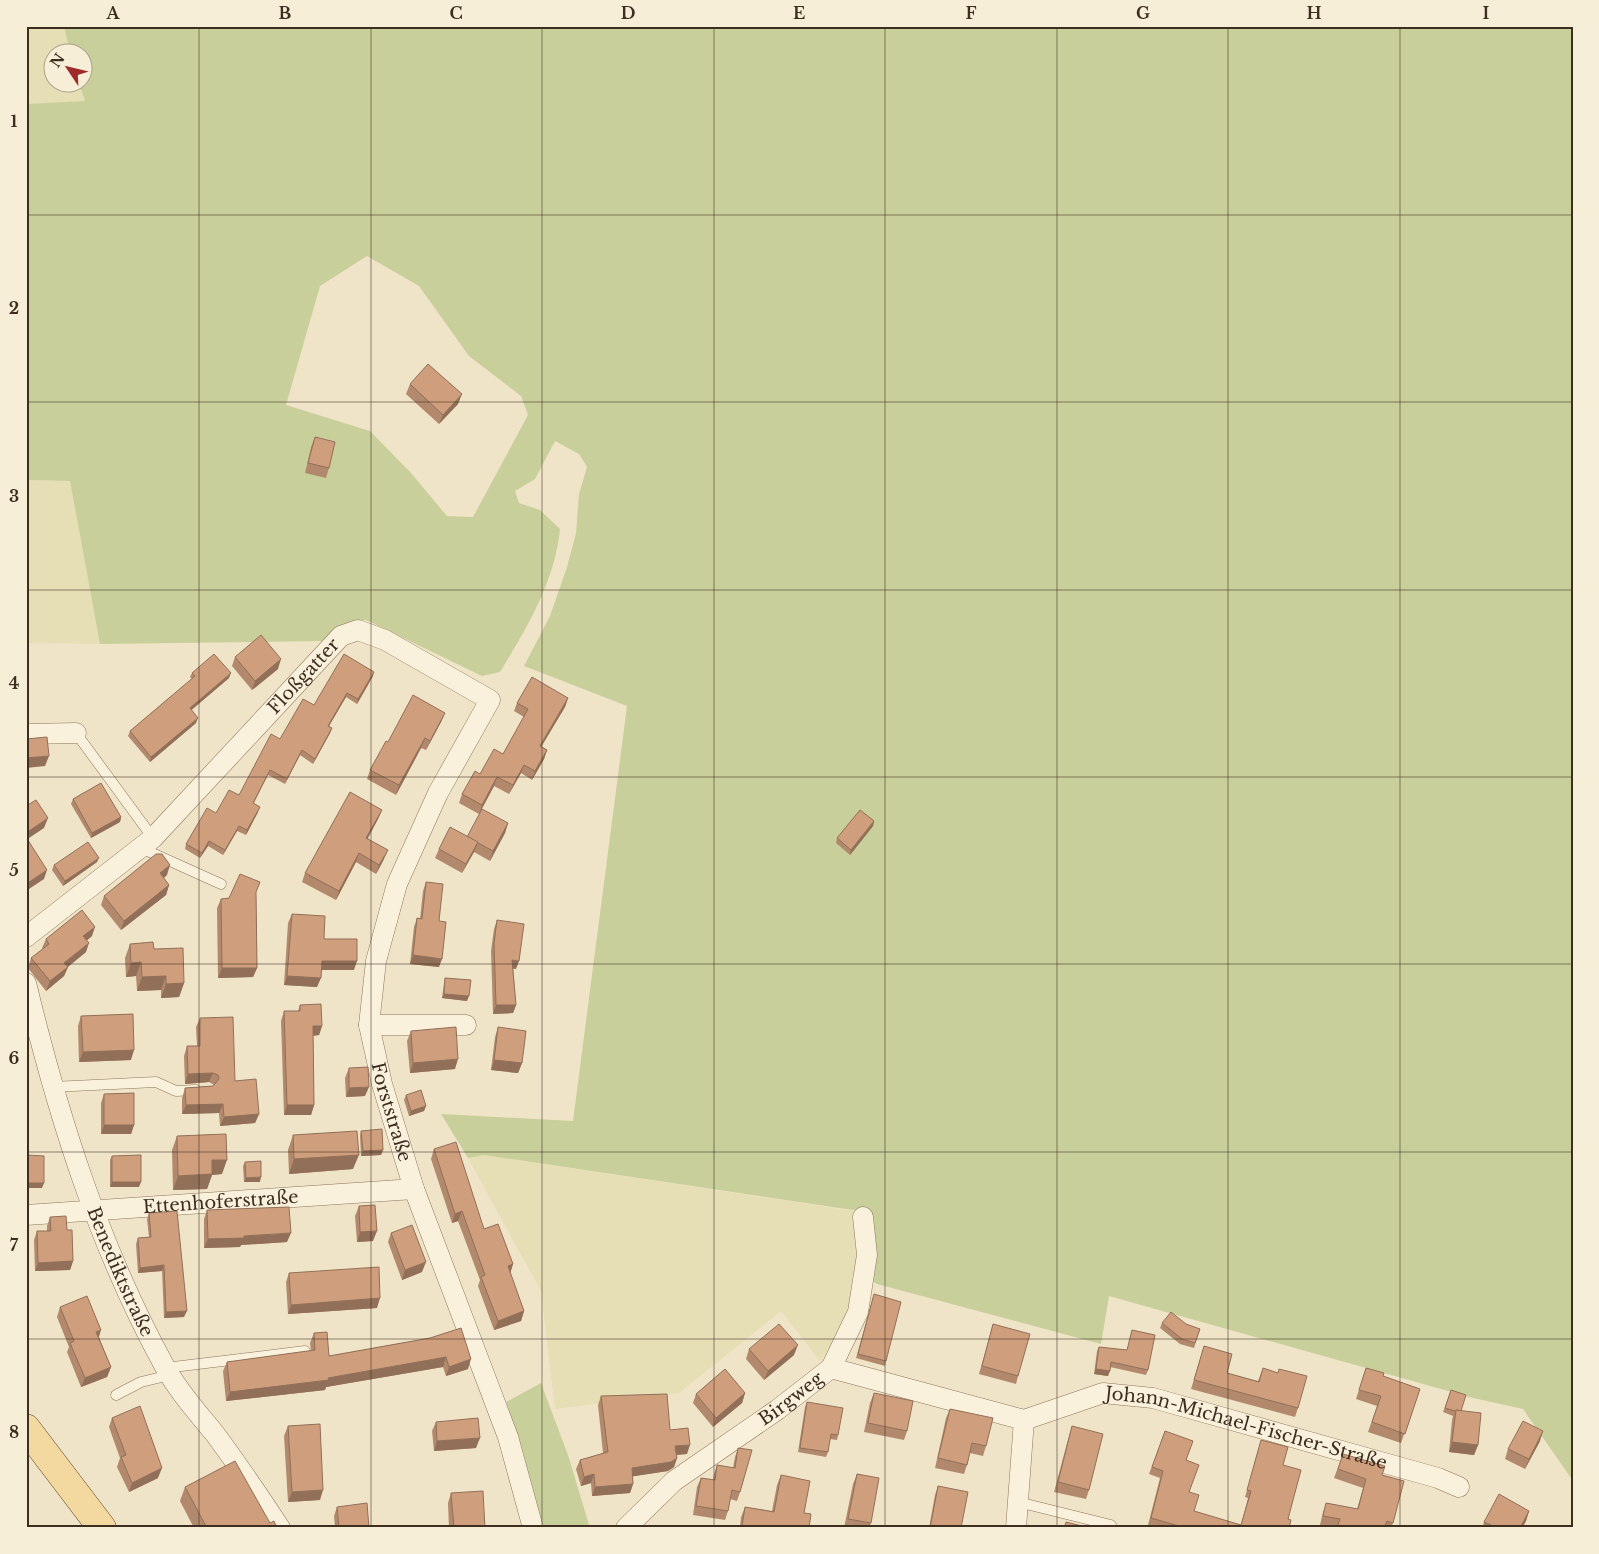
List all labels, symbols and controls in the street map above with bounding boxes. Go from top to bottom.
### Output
text: A [106,3,121,23]
text: B [279,3,292,23]
text: C [449,3,463,23]
text: D [621,3,635,23]
text: E [793,3,805,23]
text: F [965,3,977,23]
text: G [1136,3,1150,23]
text: H [1306,3,1322,23]
text: I [1483,3,1490,23]
north arrow [42,42,92,92]
text: N [46,50,69,71]
text: 1 [11,111,18,131]
text: 2 [9,298,19,318]
text: 3 [9,486,19,506]
street label: Floßgatter [263,634,344,719]
text: 4 [9,673,19,693]
text: 5 [9,860,19,880]
text: 6 [9,1048,20,1068]
street label: Forststraße [366,1060,416,1164]
street label: Ettenhoferstraße [142,1186,299,1218]
street label: Benediktstraße [82,1204,158,1340]
text: 7 [10,1235,19,1255]
street label: Birgweg [754,1367,828,1430]
street label: Johann-Michael-Fischer-Straße [1102,1382,1390,1474]
text: 8 [9,1422,19,1442]

